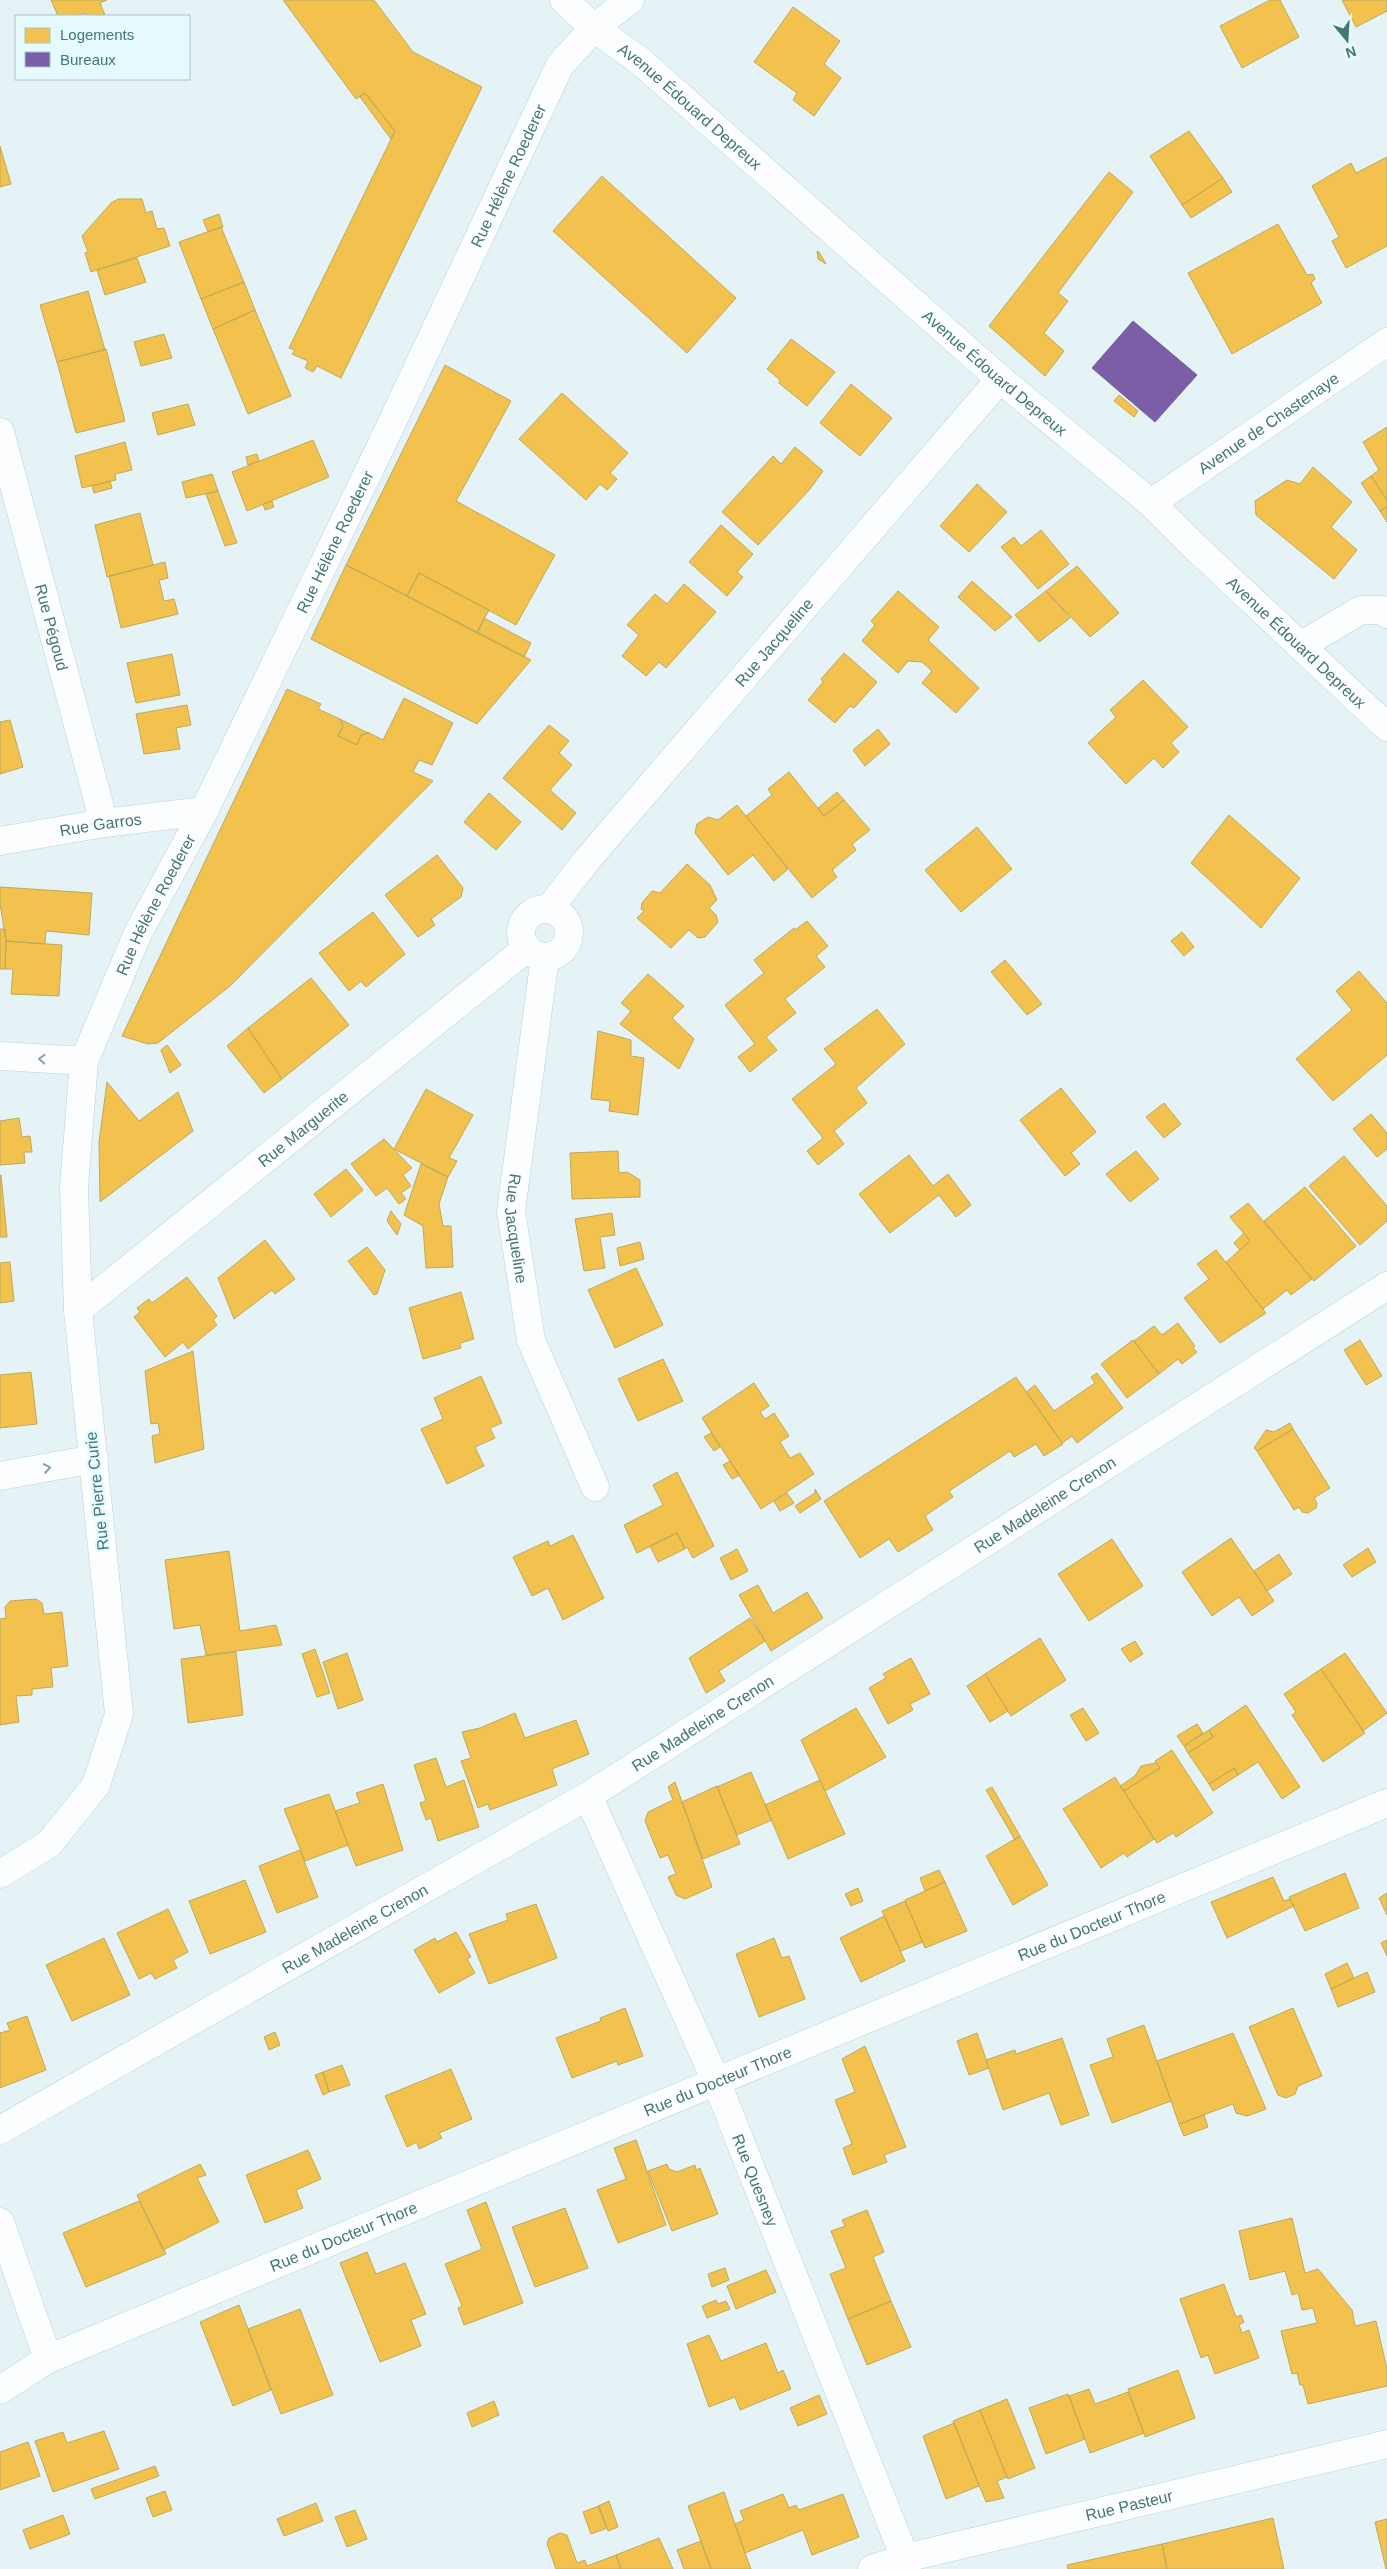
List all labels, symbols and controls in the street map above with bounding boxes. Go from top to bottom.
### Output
legend [15,15,190,80]
north arrow [1322,15,1372,65]
text: Logements [60,26,134,43]
street label: Avenue Édouard Depreux [615,40,765,173]
text: N [1344,43,1358,62]
text: Bureaux [60,51,116,68]
street label: Rue Hélène Roederer [467,101,549,250]
street label: Avenue Édouard Depreux [919,306,1070,439]
street label: Avenue de Chastenaye [1195,369,1342,477]
street label: Rue Hélène Roederer [293,467,377,615]
street label: Avenue Édouard Depreux [1224,573,1370,711]
street label: Rue Pégoud [32,582,72,672]
street label: Rue Jacqueline [731,595,816,690]
street label: Rue Garros [58,810,143,839]
street label: Rue Hélène Roederer [113,831,199,978]
one-way arrow [38,1053,46,1064]
street label: Rue Marguerite [255,1087,351,1170]
street label: Rue Jacqueline [502,1173,531,1284]
street label: Rue Pierre Curie [82,1431,112,1551]
street label: Rue Madeleine Crenon [971,1453,1119,1556]
one-way arrow [43,1463,51,1473]
street label: Rue Madeleine Crenon [628,1671,776,1774]
street label: Rue Madeleine Crenon [279,1880,431,1977]
street label: Rue du Docteur Thore [1015,1887,1168,1964]
street label: Rue du Docteur Thore [641,2043,794,2119]
street label: Rue Quesney [729,2131,781,2229]
street label: Rue du Docteur Thore [267,2198,420,2274]
street label: Rue Pasteur [1084,2486,1175,2524]

